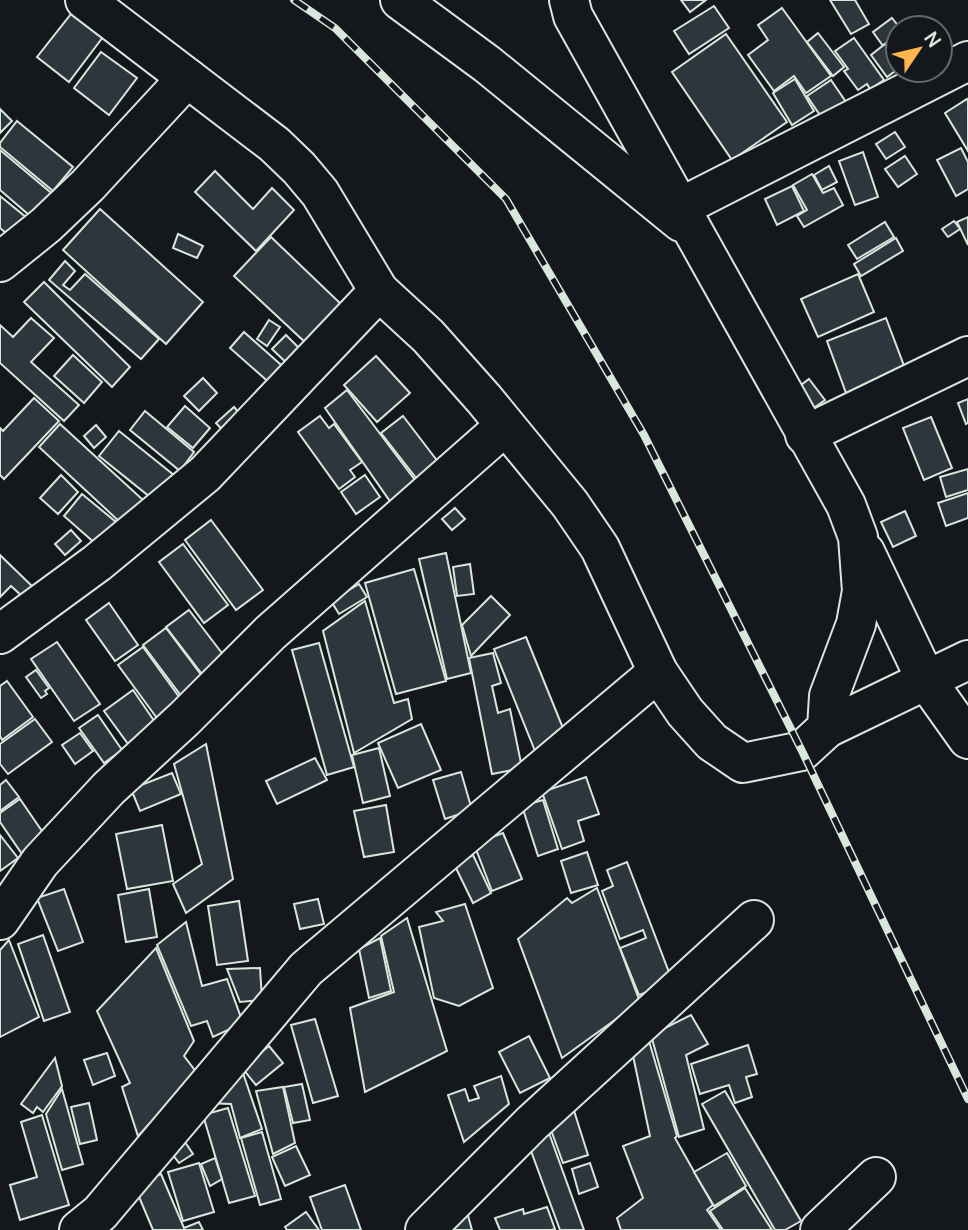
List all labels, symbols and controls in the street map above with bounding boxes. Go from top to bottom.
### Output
north arrow [884,14,954,84]
text: N [918,26,947,52]

